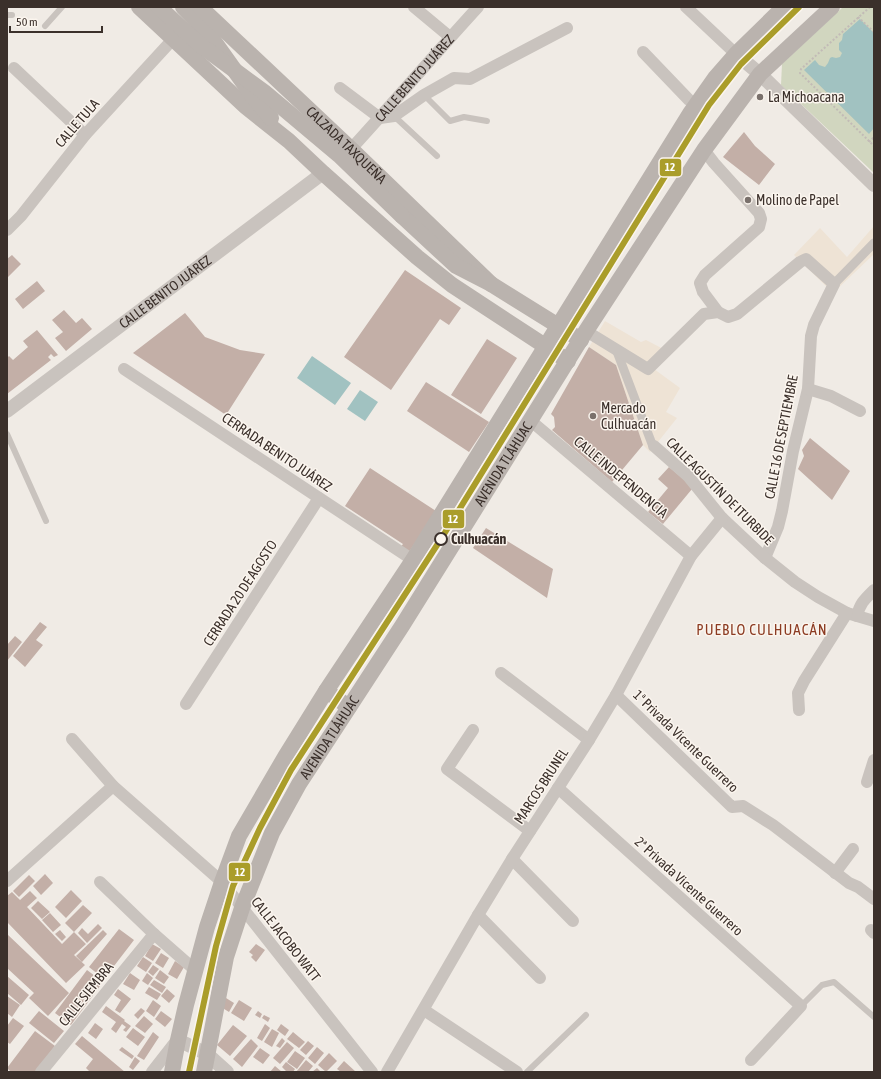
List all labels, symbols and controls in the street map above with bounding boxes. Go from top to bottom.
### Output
scale bar [10,8,102,34]
text: 50 m [16,15,38,29]
street label: CALLE BENITO JUÁREZ [371,31,457,125]
place label: La Michoacana [768,89,845,105]
marker: La Michoacana [755,92,765,102]
street label: CALLE TULA [52,96,102,150]
street label: CALZADA TAXQUEÑA [303,103,390,187]
line badge: 12 [659,158,682,177]
text: 12 [665,161,675,173]
place label: Molino de Papel [756,192,839,208]
marker: Molino de Papel [743,195,753,205]
street label: CALLE BENITO JUÁREZ [116,252,214,332]
street label: CALLE 16 DE SEPTIEMBRE [761,374,801,500]
place label: Mercado Culhuacán [601,400,656,432]
street label: CERRADA BENITO JUÁREZ [219,409,335,495]
marker: Mercado Culhuacán [588,411,598,421]
street label: AVENIDA TLÁHUAC [471,418,536,509]
street label: CALLE INDEPENDENCIA [571,433,671,521]
street label: CALLE AGUSTÍN DE ITURBIDE [663,434,777,548]
line badge: 12 [442,509,465,529]
text: 12 [448,513,458,525]
place label: Culhuacán [451,531,507,547]
marker: Culhuacán [434,532,448,546]
street label: CERRADA 20 DE AGOSTO [200,537,280,649]
district label: PUEBLO CULHUACÁN [696,621,828,638]
street label: 1ª Privada Vicente Guerrero [630,687,742,795]
street label: AVENIDA TLÁHUAC [296,692,363,782]
street label: MARCOS BRUNEL [511,745,572,827]
street label: 2ª Privada Vicente Guerrero [632,833,746,939]
line badge: 12 [228,862,251,882]
text: 12 [235,866,245,878]
street label: CALLE JACOBO WATT [248,894,324,984]
street label: CALLE SIEMBRA [55,959,117,1029]

